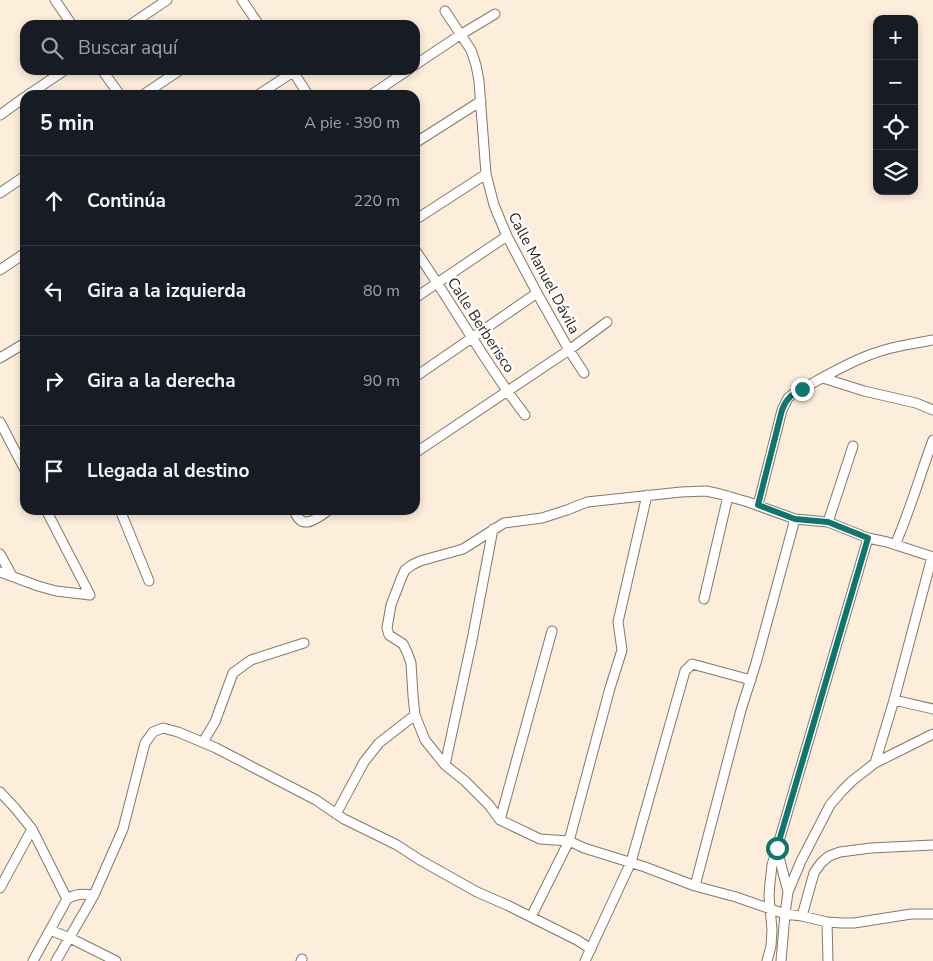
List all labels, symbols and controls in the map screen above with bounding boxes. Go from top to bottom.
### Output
map controls [873,15,918,195]
button: + [873,15,918,60]
search box [20,20,420,75]
icon: search [38,34,66,62]
text: Buscar aquí [78,35,177,61]
button: − [873,60,918,105]
button: locate [873,105,918,150]
text: 5 min [40,109,94,137]
text: A pie · 390 m [304,112,400,134]
button: layers [873,150,918,195]
icon: ahead [40,187,68,215]
text: Continúa [87,188,166,214]
text: 220 m [353,190,400,212]
street label: Calle Manuel Dávila [503,209,585,337]
street label: Calle Berberisco [443,273,519,377]
icon: left [40,277,68,305]
text: Gira a la izquierda [87,278,246,304]
text: 80 m [363,280,400,302]
icon: right [40,367,68,395]
text: Gira a la derecha [87,368,236,394]
text: 90 m [363,370,400,392]
route end [791,378,814,401]
icon: arrive [40,457,68,485]
text: Llegada al destino [87,458,249,484]
route start [766,837,789,860]

